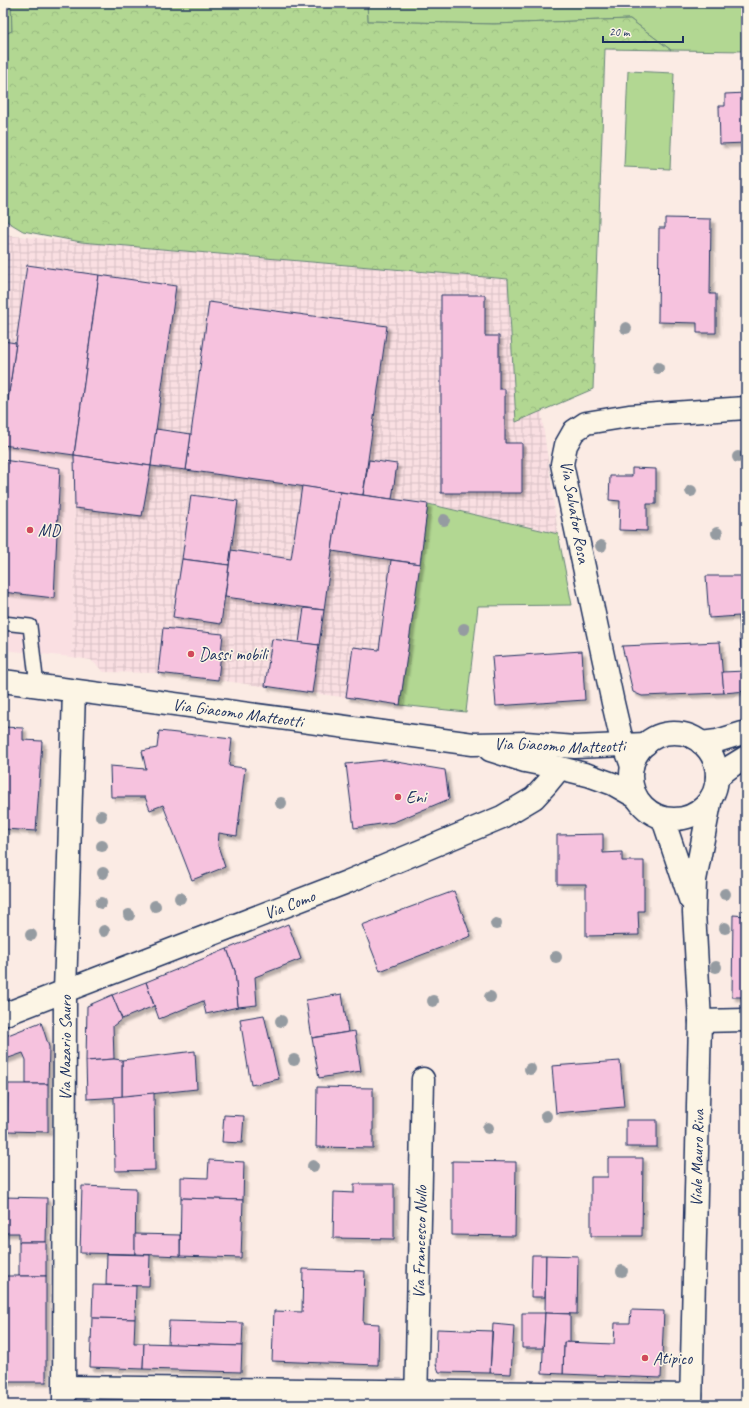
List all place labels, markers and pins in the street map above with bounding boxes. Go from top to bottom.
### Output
place label: MD [38,520,61,541]
marker: MD [25,525,35,535]
place label: Dassi mobili [199,644,269,665]
marker: Dassi mobili [186,649,196,659]
place label: Eni [406,787,428,808]
marker: Eni [393,792,403,802]
place label: Atipico [653,1348,693,1369]
marker: Atipico [640,1353,650,1363]

